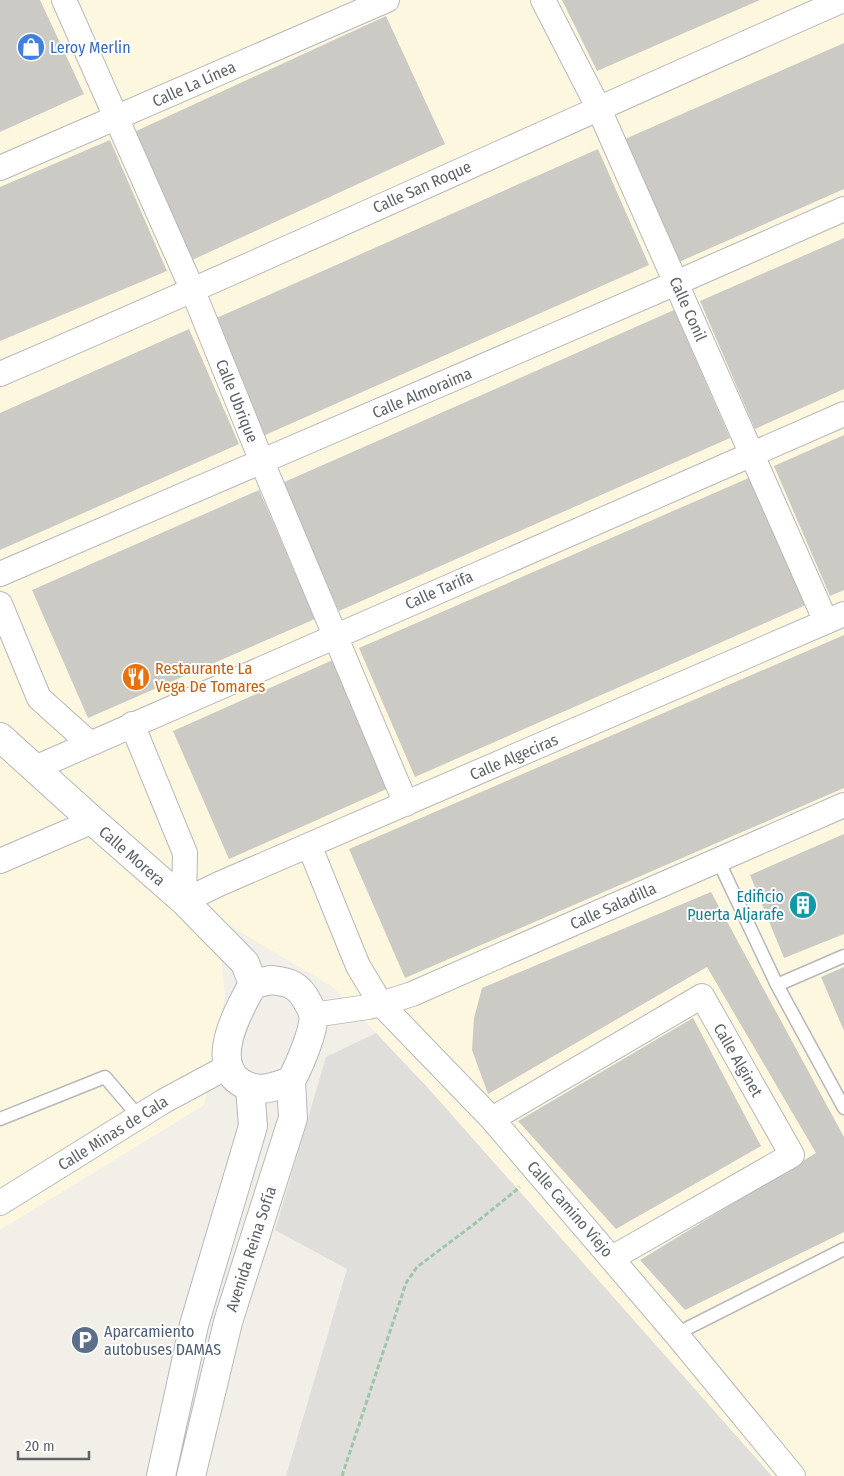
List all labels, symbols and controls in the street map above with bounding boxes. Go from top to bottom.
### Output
shop icon: Leroy Merlin [16,32,46,62]
place label: Leroy Merlin [50,38,131,57]
street label: Calle La Línea [149,57,239,111]
street label: Calle San Roque [370,157,474,217]
street label: Calle Conil [665,274,711,344]
street label: Calle Ubrique [212,357,262,445]
street label: Calle Almoraima [369,363,475,422]
street label: Calle Tarifa [402,567,476,613]
place label: Restaurante La Vega De Tomares [155,659,266,696]
restaurant icon: Restaurante La Vega De Tomares [121,662,151,692]
street label: Calle Algeciras [467,730,561,784]
street label: Calle Morera [95,822,169,890]
street label: Calle Saladilla [567,879,659,933]
place label: Edificio Puerta Aljarafe [687,887,784,924]
building icon: Edificio Puerta Aljarafe [788,890,818,920]
street label: Calle Alginet [709,1020,767,1101]
street label: Calle Minas de Cala [55,1092,171,1174]
street label: Calle Camino Viejo [523,1157,617,1261]
street label: Avenida Reina Sofía [222,1184,280,1314]
place label: Aparcamiento autobuses DAMAS [104,1322,221,1359]
parking icon: Aparcamiento autobuses DAMAS [70,1325,100,1355]
scale bar [18,1428,89,1460]
text: 20 m [25,1437,55,1455]

